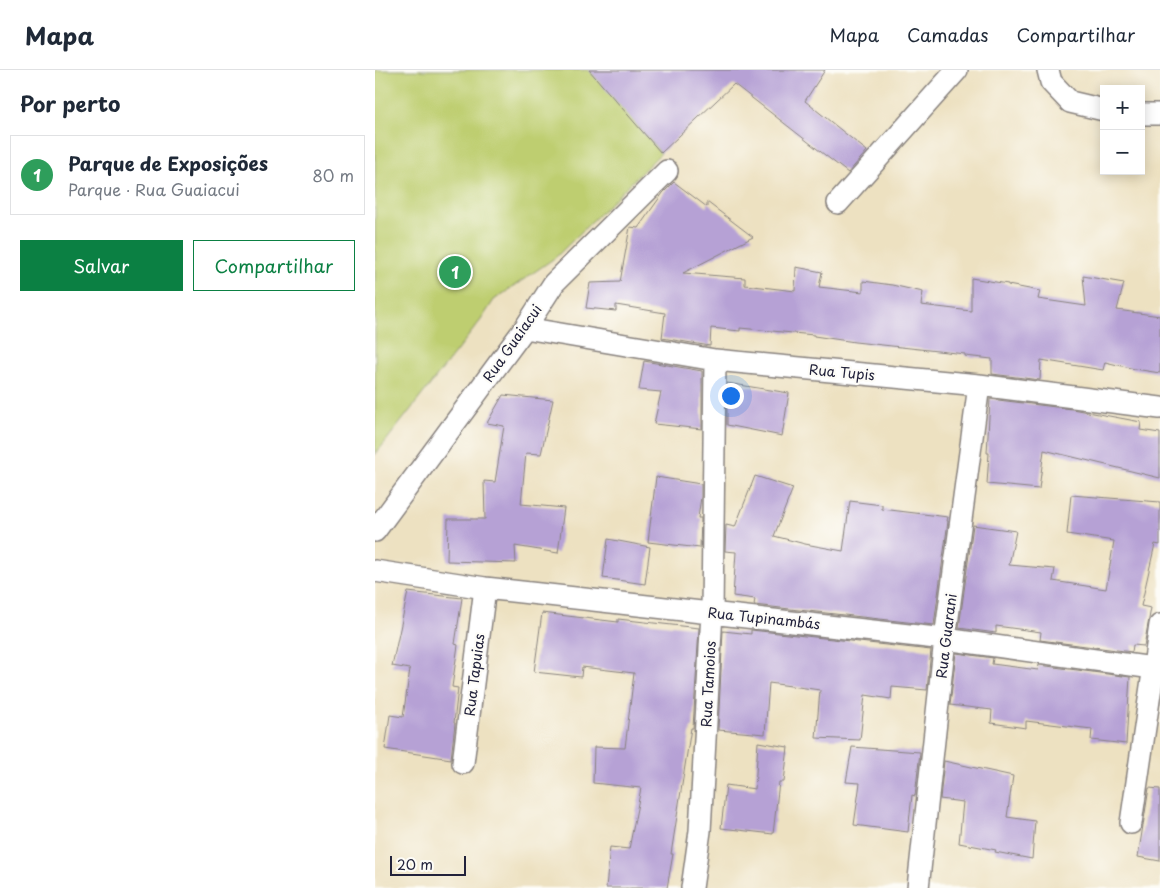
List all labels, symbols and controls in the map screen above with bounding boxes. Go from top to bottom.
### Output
text: Mapa [25,17,94,53]
text: Mapa [829,21,879,48]
text: Camadas [907,21,989,48]
text: Compartilhar [1017,21,1135,48]
map controls [1100,85,1145,175]
button: + [1100,85,1145,130]
text: Por perto [20,87,120,119]
button: − [1100,130,1145,175]
text: Parque de Exposições [68,149,268,177]
text: 1 [33,163,41,187]
text: 80 m [312,163,354,187]
text: Parque · Rua Guaiacui [68,177,240,201]
button: Salvar [20,240,183,291]
button: Compartilhar [193,240,355,291]
pin: 1 [439,253,471,291]
street label: Rua Guaiacui [477,300,547,386]
street label: Rua Tupis [808,359,876,385]
your location [718,383,744,409]
street label: Rua Guarani [930,592,962,680]
street label: Rua Tupinambás [707,602,821,634]
street label: Rua Tapuias [459,633,489,717]
street label: Rua Tamoios [695,640,721,728]
scale bar [390,853,466,876]
text: 20 m [397,854,433,875]

